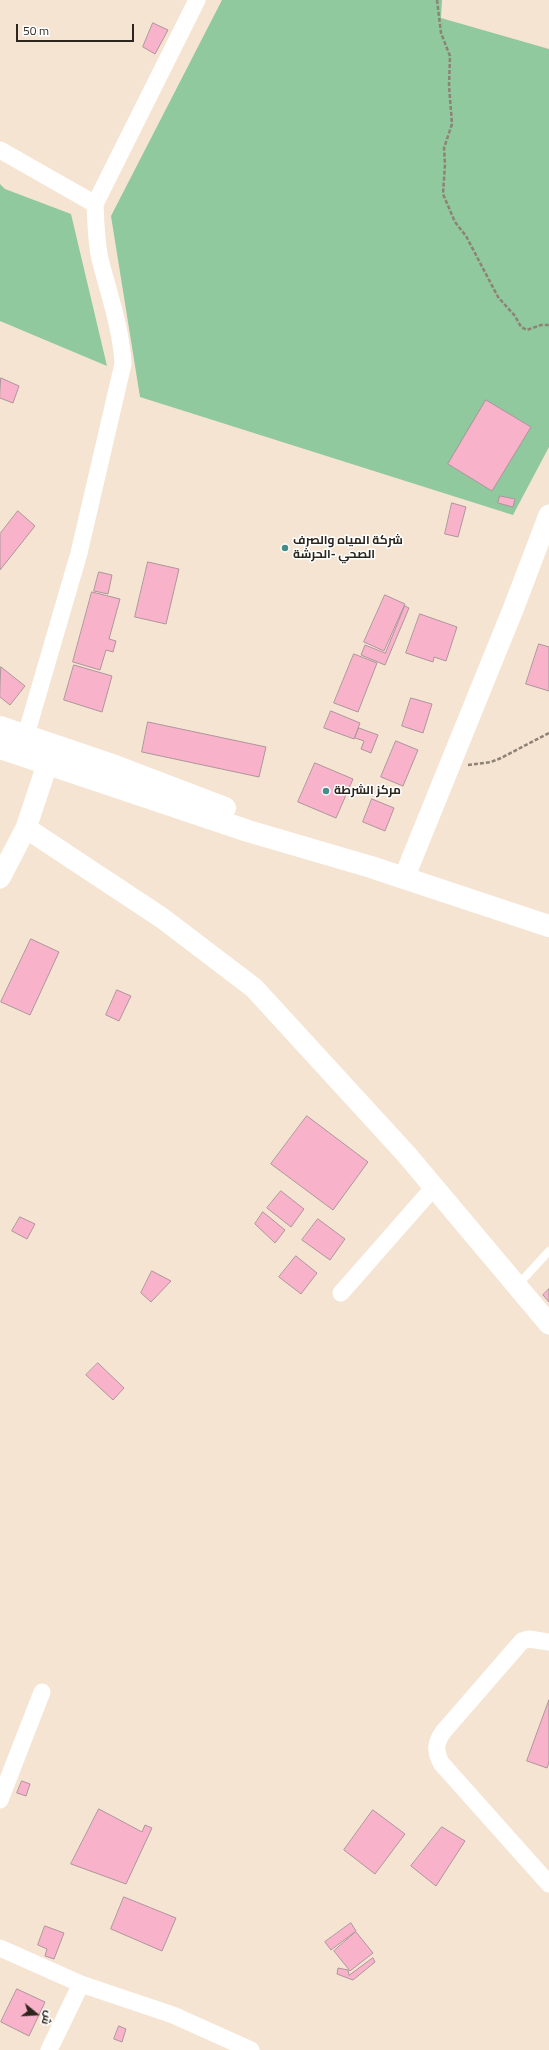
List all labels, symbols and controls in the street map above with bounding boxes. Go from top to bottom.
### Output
scale bar [18,16,136,42]
text: 50 m [23,21,49,40]
place label: شركة المياه والصرف الصحي -الحرشة [293,534,403,562]
marker: شركة المياه والصرف الصحي -الحرشة [280,543,290,553]
place label: مركز الشرطة [334,784,401,798]
marker: مركز الشرطة [321,786,331,796]
north arrow [16,1994,56,2034]
text: ش [38,2009,57,2027]

